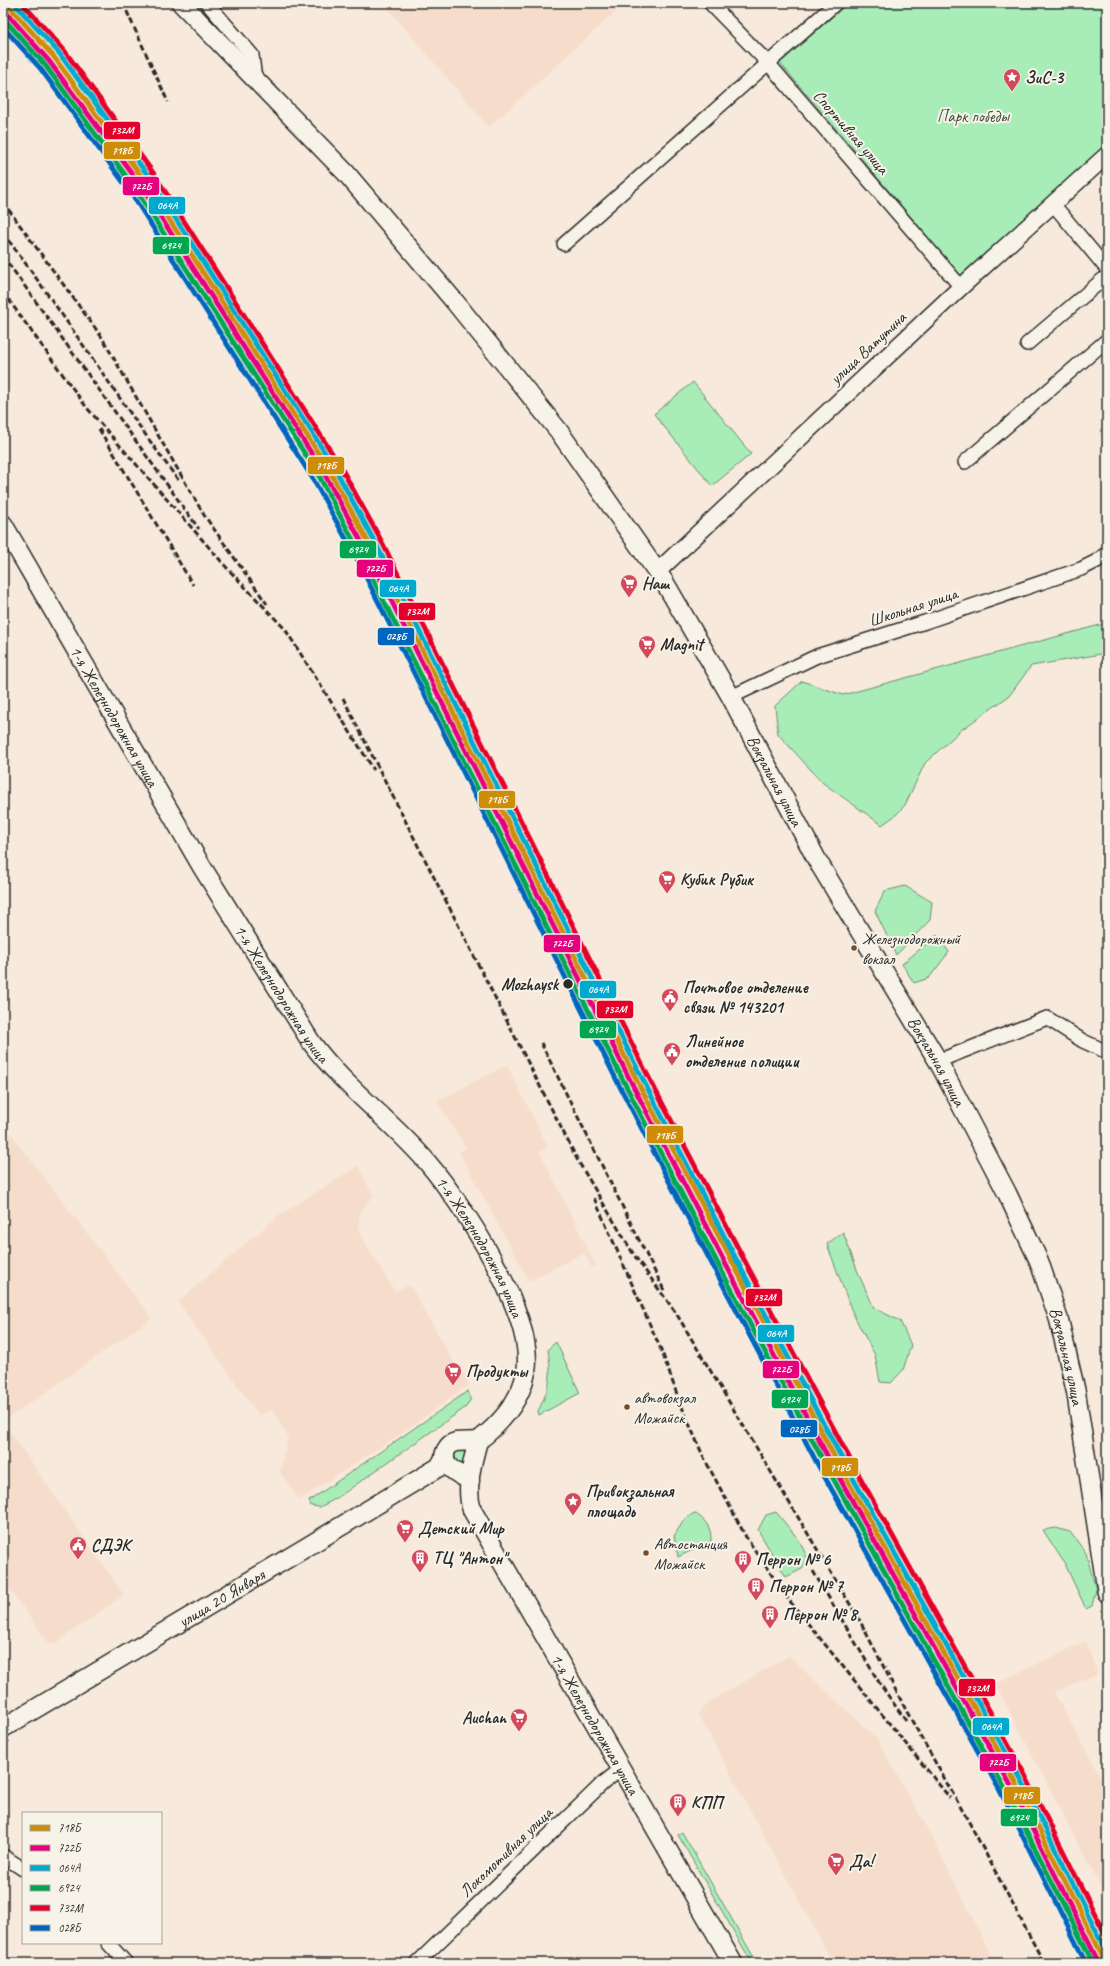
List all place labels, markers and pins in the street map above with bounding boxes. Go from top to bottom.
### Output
place icon: ЗиС-3 [1002,67,1022,92]
place label: ЗиС-3 [1025,67,1065,88]
supermarket icon: Наш [619,573,639,598]
place label: Наш [642,573,670,594]
supermarket icon: Magnit [637,634,657,659]
place label: Magnit [660,634,705,655]
supermarket icon: Кубик Рубик [657,869,677,894]
place label: Кубик Рубик [680,869,755,890]
place label: Железнодорожный вокзал [862,929,962,969]
marker: Железнодорожный вокзал [849,943,859,953]
place label: Mozhaysk [501,974,560,995]
marker: Mozhaysk [561,977,575,991]
place label: Почтовое отделение связи № 143201 [683,977,810,1018]
public building icon: Почтовое отделение связи № 143201 [660,987,680,1012]
place label: Линейное отделение полиции [685,1031,800,1072]
public building icon: Линейное отделение полиции [662,1041,682,1066]
supermarket icon: Продукты [443,1361,463,1386]
place label: Продукты [466,1361,529,1382]
place label: автовокзал Можайск [634,1388,697,1428]
marker: автовокзал Можайск [622,1402,632,1412]
place label: Привокзальная площадь [586,1481,675,1522]
place icon: Привокзальная площадь [563,1491,583,1516]
supermarket icon: Детский Мир [395,1518,415,1543]
place label: Детский Мир [418,1518,505,1539]
place label: Автостанция Можайск [654,1534,728,1574]
public building icon: СДЭК [68,1535,88,1560]
place label: СДЭК [91,1535,133,1556]
building icon: ТЦ "Антон" [410,1548,430,1573]
place label: ТЦ "Антон" [433,1548,510,1569]
marker: Автостанция Можайск [641,1548,651,1558]
building icon: Перрон № 6 [733,1549,753,1574]
place label: Перрон № 6 [756,1549,831,1570]
building icon: Перрон № 7 [746,1576,766,1601]
place label: Перрон № 7 [769,1576,845,1597]
building icon: Перрон № 8 [760,1604,780,1629]
place label: Перрон № 8 [783,1604,859,1625]
place label: Auchan [462,1707,507,1728]
supermarket icon: Auchan [509,1707,529,1732]
building icon: КПП [668,1792,688,1817]
place label: КПП [691,1792,725,1813]
supermarket icon: Да! [826,1851,846,1876]
place label: Да! [849,1851,876,1872]

